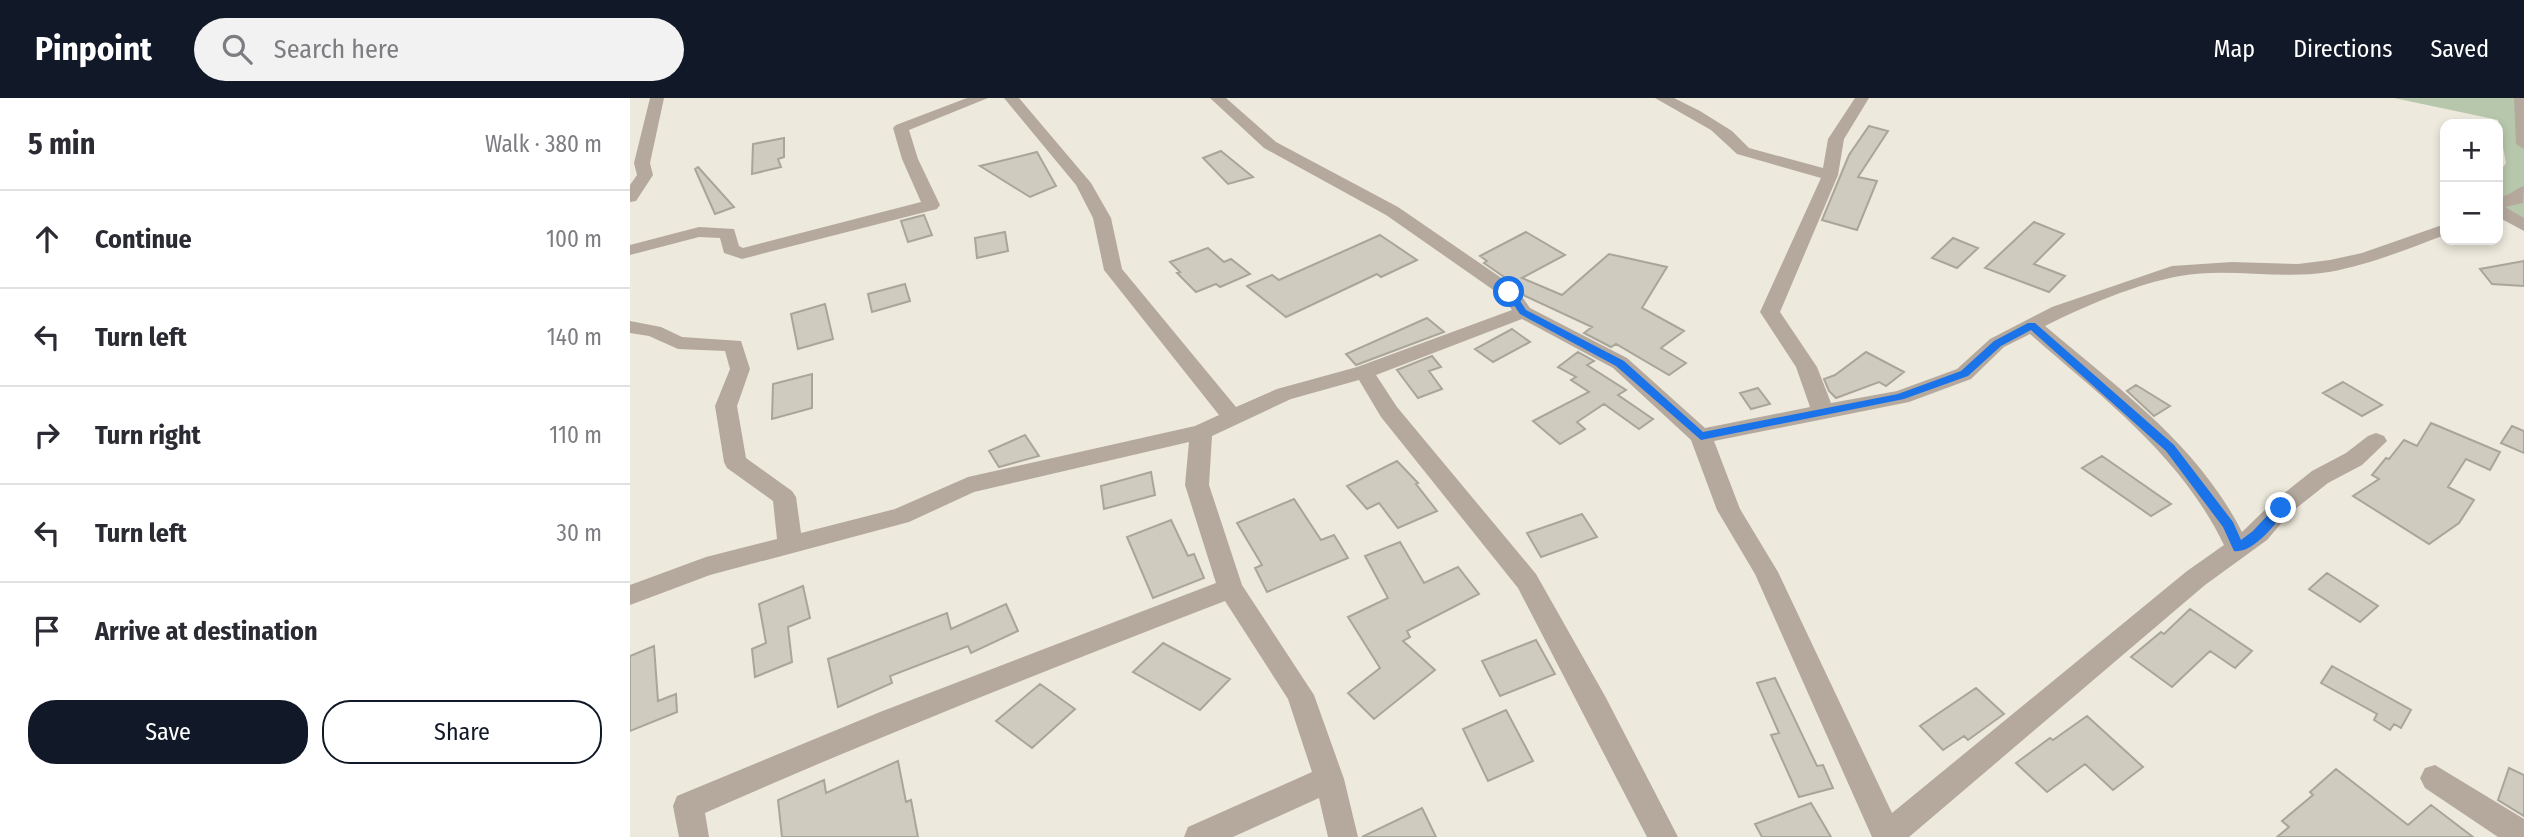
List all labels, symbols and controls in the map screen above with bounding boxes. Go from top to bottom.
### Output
search box [194,18,684,81]
text: Pinpoint [35,29,152,69]
icon: search [218,30,256,68]
text: Search here [274,34,399,65]
text: Map [2214,35,2255,63]
text: Directions [2293,35,2392,63]
text: Saved [2430,35,2489,63]
map controls [2440,119,2503,245]
button: + [2440,119,2503,182]
text: 5 min [28,126,95,162]
text: Walk · 380 m [485,130,602,158]
button: − [2440,182,2503,245]
icon: ahead [28,220,66,258]
text: Continue [95,224,192,255]
text: 100 m [546,225,602,253]
route start [1493,276,1524,307]
icon: left [28,318,66,356]
text: Turn left [95,322,187,353]
text: 140 m [547,323,602,351]
icon: right [28,416,66,454]
text: Turn right [95,420,201,451]
text: 110 m [549,421,602,449]
route end [2265,492,2296,523]
icon: left [28,514,66,552]
text: Turn left [95,518,187,549]
text: 30 m [557,519,602,547]
icon: arrive [28,612,66,650]
text: Arrive at destination [95,616,318,647]
button: Save [28,700,308,764]
button: Share [322,700,602,764]

